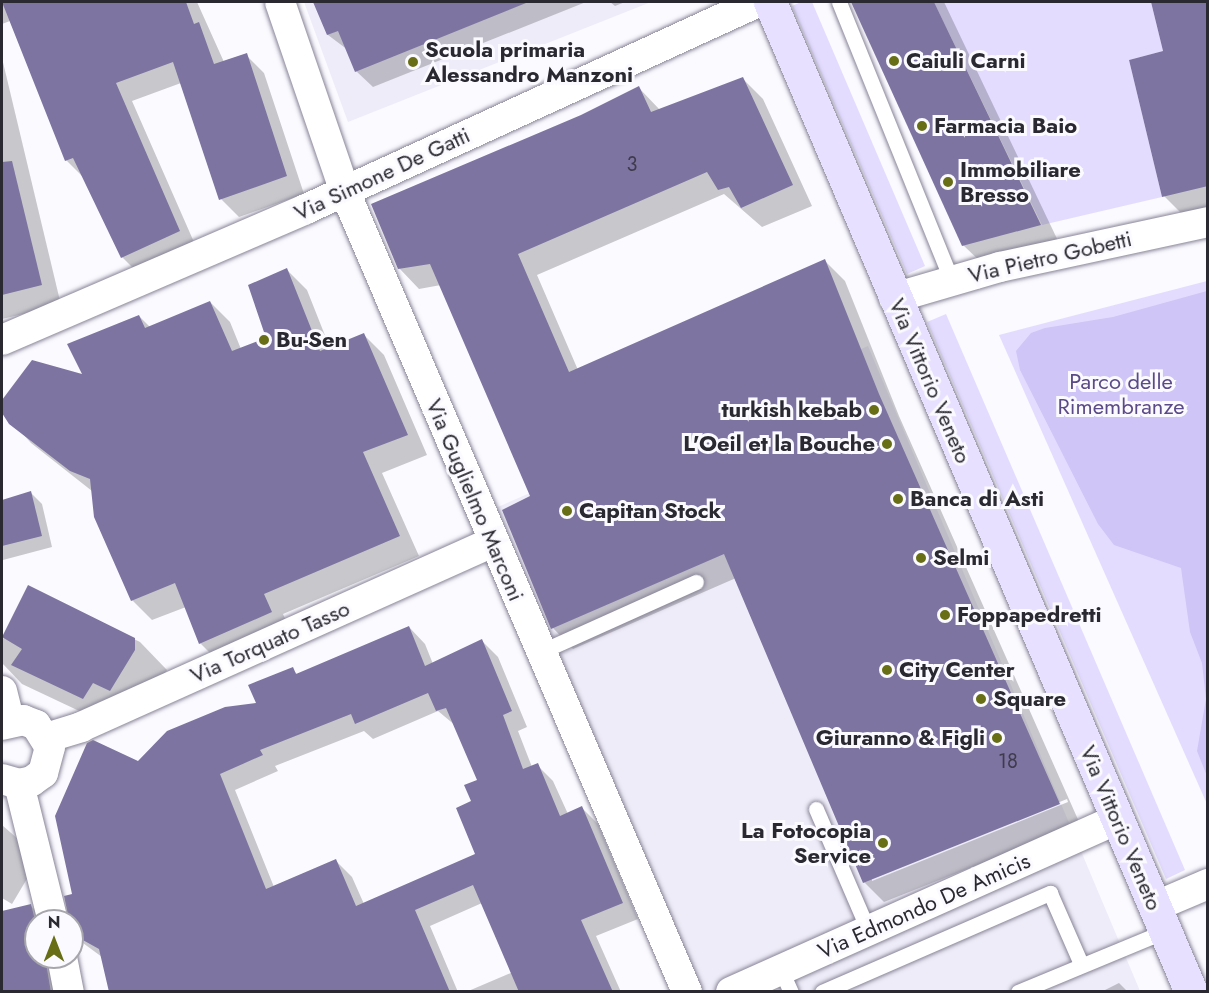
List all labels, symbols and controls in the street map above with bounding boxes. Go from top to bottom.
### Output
place label: Scuola primaria Alessandro Manzoni [425,36,633,88]
place label: Caiuli Carni [906,48,1026,74]
marker: Caiuli Carni [887,54,901,68]
marker: Scuola primaria Alessandro Manzoni [406,55,420,69]
place label: Farmacia Baio [934,113,1077,139]
marker: Farmacia Baio [915,119,929,133]
street label: Via Simone De Gatti [290,122,474,226]
house number: 3 [627,152,637,176]
place label: Immobiliare Bresso [960,156,1081,208]
marker: Immobiliare Bresso [941,175,955,189]
street label: Via Pietro Gobetti [966,225,1134,289]
street label: Via Vittorio Veneto [883,295,977,467]
place label: Bu-Sen [276,327,347,353]
marker: Bu-Sen [257,333,271,347]
park label: Parco delle Rimembranze [1057,368,1185,420]
street label: Via Guglielmo Marconi [420,395,530,605]
place label: turkish kebab [721,397,862,423]
marker: turkish kebab [867,403,881,417]
place label: L'Oeil et la Bouche [683,431,875,457]
marker: L'Oeil et la Bouche [880,437,894,451]
place label: Banca di Asti [910,486,1044,512]
marker: Banca di Asti [891,492,905,506]
place label: Capitan Stock [579,498,721,524]
marker: Capitan Stock [560,504,574,518]
place label: Selmi [933,545,989,571]
marker: Selmi [914,551,928,565]
street label: Via Torquato Tasso [186,595,354,689]
place label: Foppapedretti [957,602,1102,628]
marker: Foppapedretti [938,608,952,622]
place label: City Center [899,657,1015,683]
marker: City Center [880,663,894,677]
place label: Square [993,686,1066,712]
marker: Square [974,692,988,706]
place label: Giuranno & Figli [816,725,985,751]
marker: Giuranno & Figli [990,731,1004,745]
street label: Via Vittorio Veneto [1074,742,1168,914]
house number: 18 [998,749,1018,773]
place label: La Fotocopia Service [741,817,871,868]
marker: La Fotocopia Service [876,836,890,850]
street label: Via Edmondo De Amicis [814,847,1034,965]
north arrow [24,909,84,969]
text: N [48,911,60,934]

